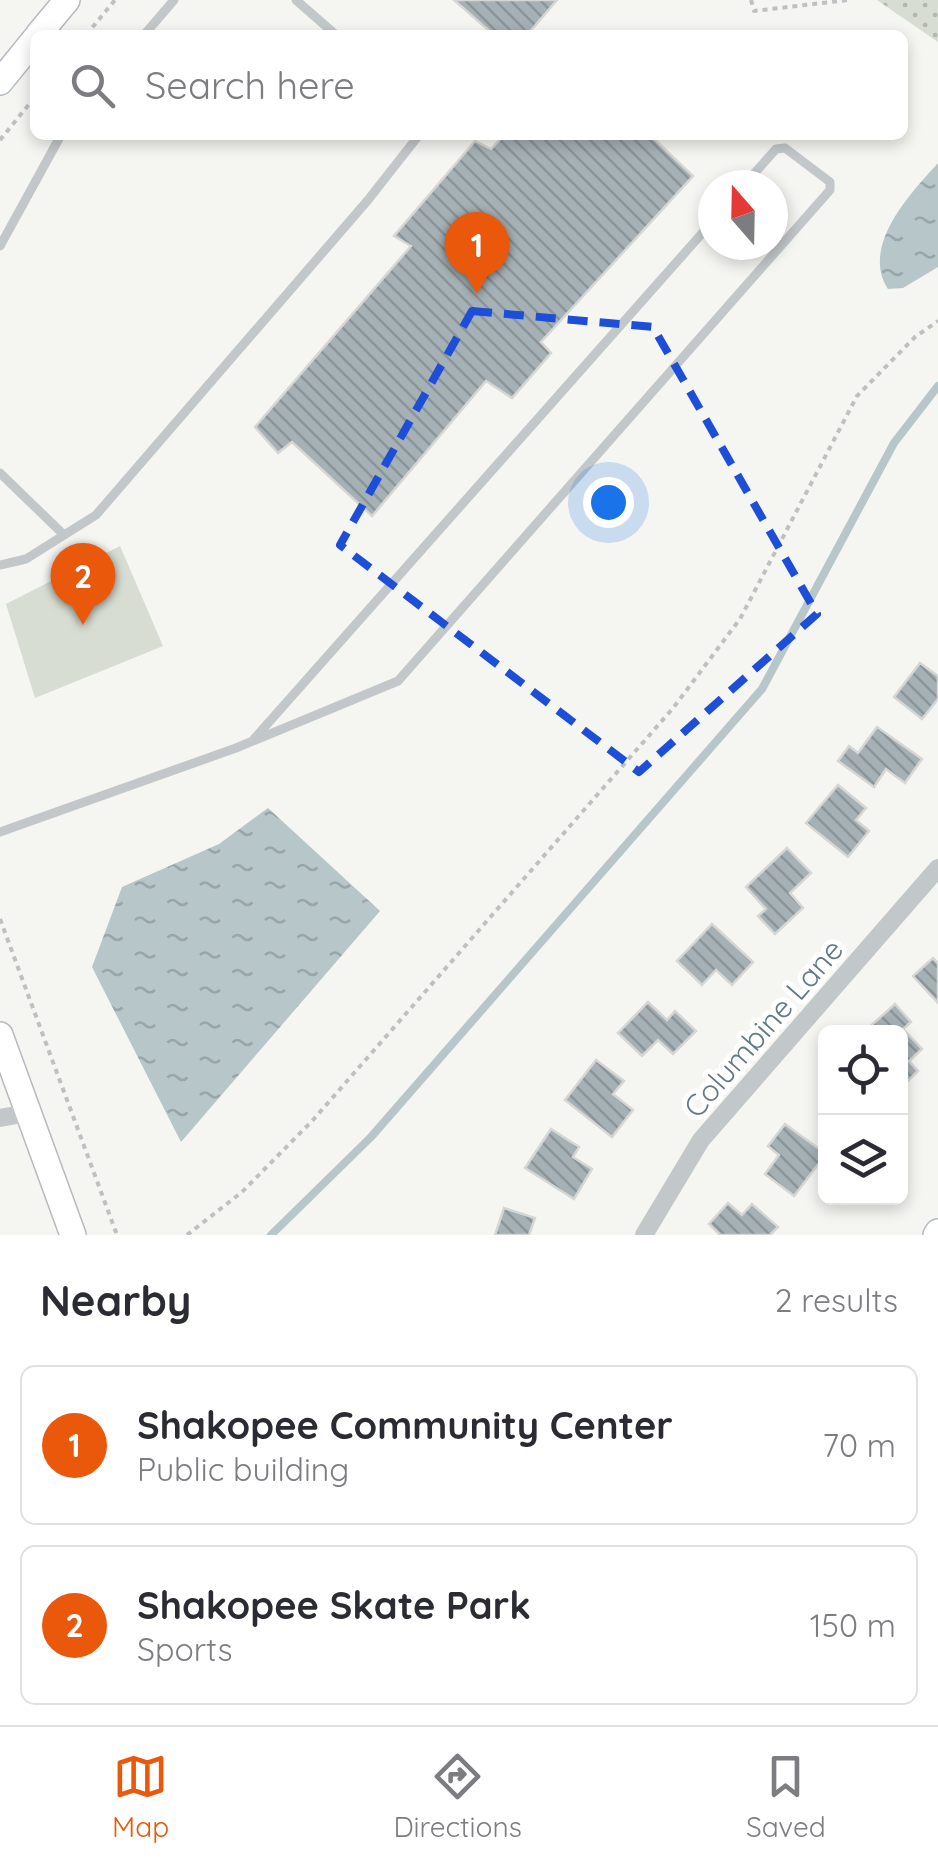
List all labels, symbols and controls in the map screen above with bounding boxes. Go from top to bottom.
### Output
search box [30,30,908,140]
icon: search [65,58,120,113]
text: Search here [145,61,355,109]
north arrow [698,170,788,260]
pin: 1 [444,212,510,294]
your location [583,477,634,528]
pin: 2 [51,542,116,625]
street label: Columbine Lane [675,931,851,1125]
map controls [818,1025,908,1205]
button: locate [818,1025,908,1115]
button: layers [818,1115,908,1205]
text: Nearby [40,1274,191,1327]
text: 2 results [775,1280,898,1320]
text: Shakopee Community Center [137,1401,673,1449]
text: 1 [68,1425,81,1465]
text: 70 m [823,1425,896,1465]
text: Public building [137,1449,349,1489]
text: Shakopee Skate Park [137,1581,531,1629]
text: 2 [65,1605,84,1645]
text: 150 m [810,1605,896,1645]
text: Sports [137,1629,233,1669]
tab: Map [112,1749,169,1844]
tab: Directions [393,1749,522,1844]
tab: Saved [746,1749,826,1844]

